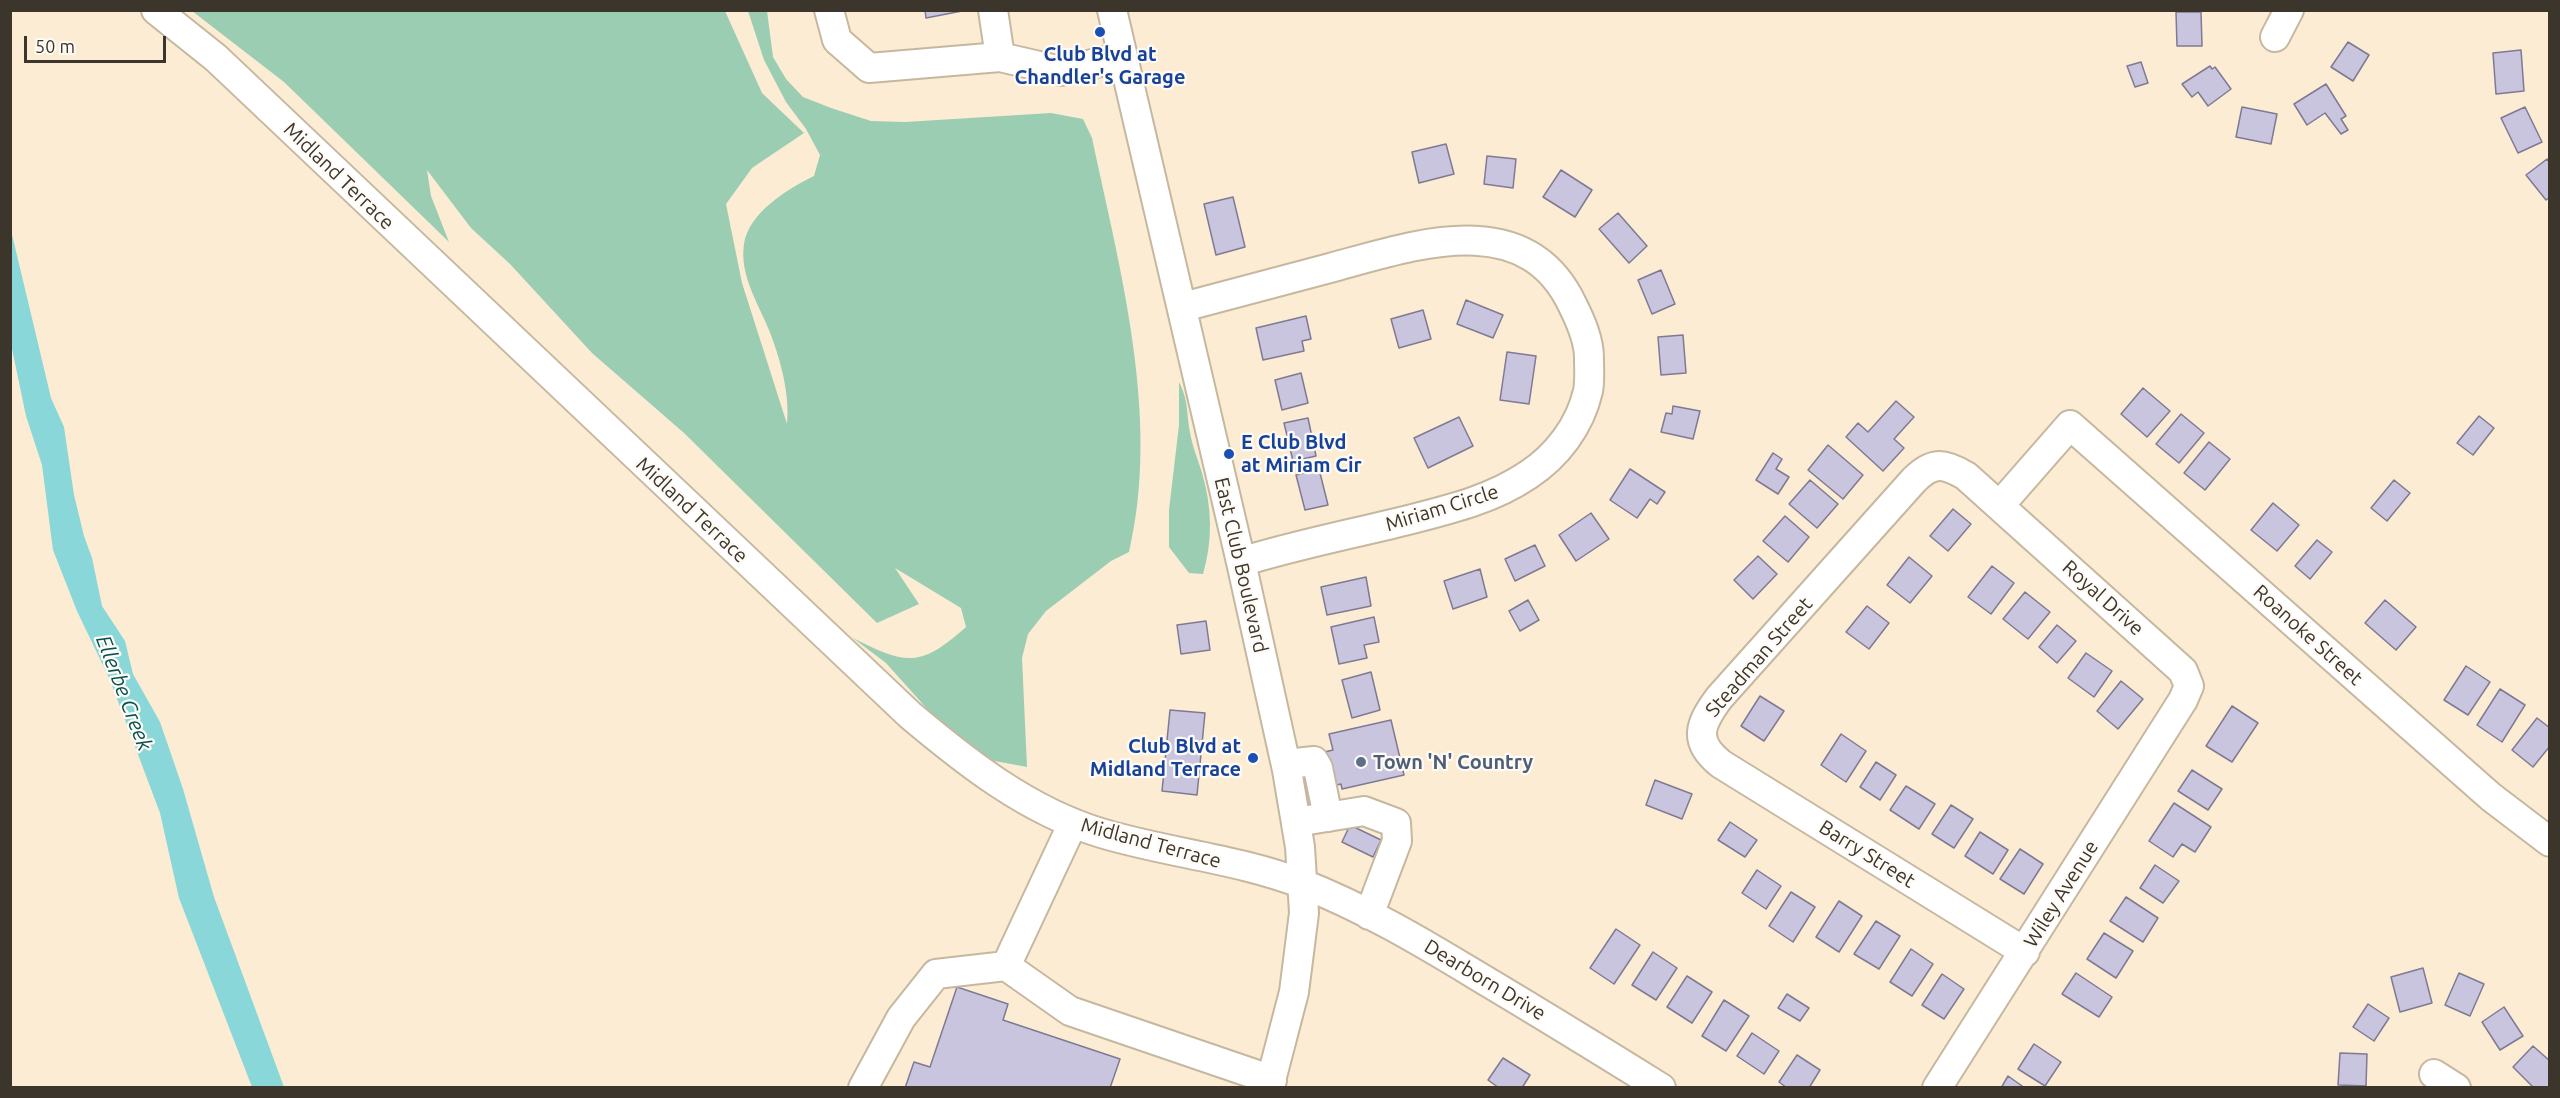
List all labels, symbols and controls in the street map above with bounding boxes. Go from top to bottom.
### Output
scale bar [27,24,170,62]
marker: Club Blvd at Chandler's Garage [1093,25,1107,39]
text: 50 m [35,36,75,56]
place label: Club Blvd at Chandler's Garage [1015,42,1185,89]
street label: Midland Terrace [279,117,399,235]
place label: E Club Blvd at Miriam Cir [1241,430,1362,477]
marker: E Club Blvd at Miriam Cir [1222,447,1236,461]
street label: Midland Terrace [631,452,753,568]
street label: East Club Boulevard [1209,475,1273,655]
street label: Miriam Circle [1383,479,1501,537]
street label: Royal Drive [2057,555,2149,641]
street label: Roanoke Street [2248,580,2368,690]
street label: Steadman Street [1701,592,1817,722]
water label: Ellerbe Creek [90,632,158,754]
place label: Club Blvd at Midland Terrace [1090,734,1241,781]
place label: Town 'N' Country [1373,750,1533,774]
marker: Club Blvd at Midland Terrace [1246,751,1260,765]
marker: Town 'N' Country [1354,755,1368,769]
street label: Midland Terrace [1078,813,1224,873]
street label: Barry Street [1815,815,1919,893]
street label: Wiley Avenue [2019,836,2103,952]
street label: Dearborn Drive [1420,934,1550,1026]

